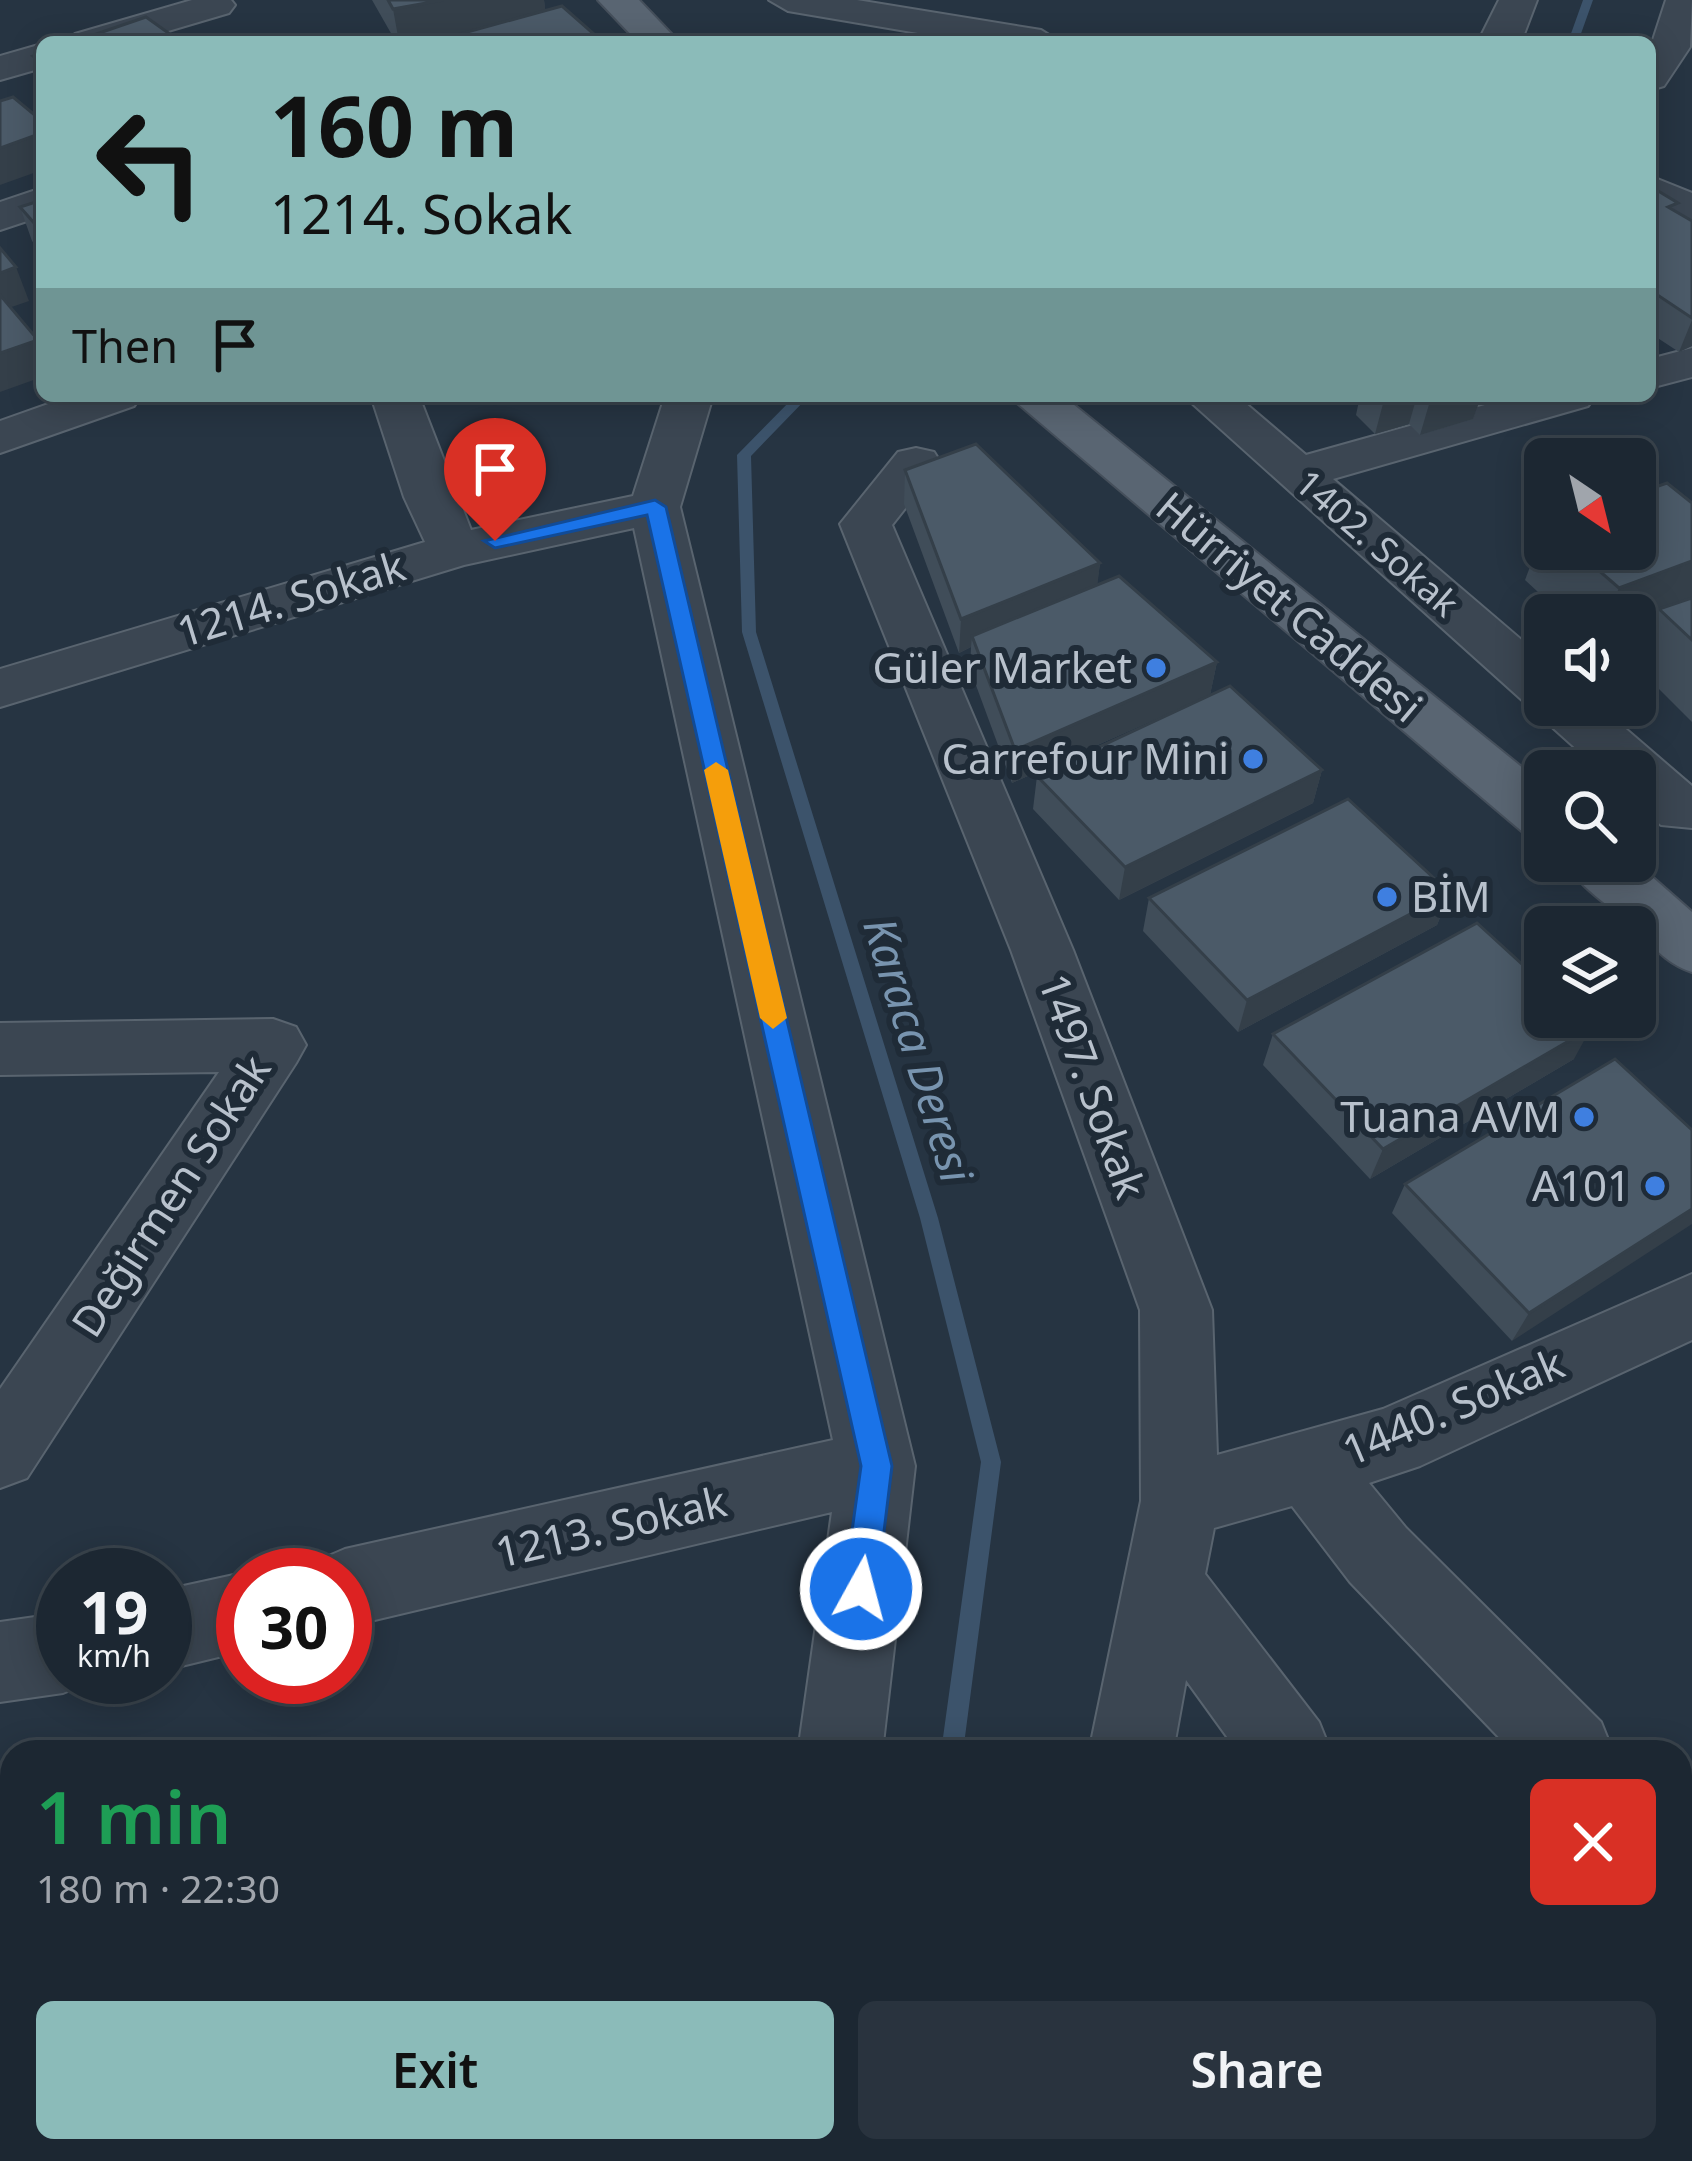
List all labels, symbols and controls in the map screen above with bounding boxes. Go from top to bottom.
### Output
text: 160 m [270,67,518,182]
icon: left [72,84,228,240]
text: 1214. Sokak [270,176,572,250]
icon: arrive [202,312,268,378]
text: Then [72,315,178,376]
pin [444,418,546,541]
icon: arrive [462,436,528,502]
north arrow [1524,438,1656,570]
map controls [1524,438,1656,1038]
street label: 1402. Sokak [1285,458,1469,627]
street label: Hürriyet Caddesi [1145,478,1435,734]
street label: 1214. Sokak [170,536,412,659]
button: sound [1524,594,1656,726]
place label: Güler Market [872,638,1132,695]
marker: Güler Market [1143,655,1169,681]
place label: Carrefour Mini [942,729,1229,786]
marker: Carrefour Mini [1240,746,1266,772]
button: search [1524,750,1656,882]
place label: BİM [1411,867,1491,924]
marker: BİM [1374,884,1400,910]
button: layers [1524,906,1656,1038]
water label: Karaca Deresi [850,910,989,1191]
street label: 1497. Sokak [1026,965,1161,1206]
street label: Değirmen Sokak [57,1043,282,1347]
place label: Tuana AVM [1340,1087,1560,1144]
marker: Tuana AVM [1571,1104,1597,1130]
place label: A101 [1532,1156,1631,1213]
marker: A101 [1642,1173,1668,1199]
street label: 1440. Sokak [1333,1333,1572,1478]
street label: 1213. Sokak [490,1471,732,1580]
position arrow [798,1526,924,1652]
speed limit sign: 30 [216,1548,372,1704]
text: 19 [80,1570,148,1652]
text: km/h [77,1635,151,1676]
text: 1 min [36,1767,231,1865]
button: close [1530,1779,1656,1905]
text: 180 m · 22:30 [36,1861,280,1914]
button: Exit [36,2001,834,2139]
button: Share [858,2001,1656,2139]

